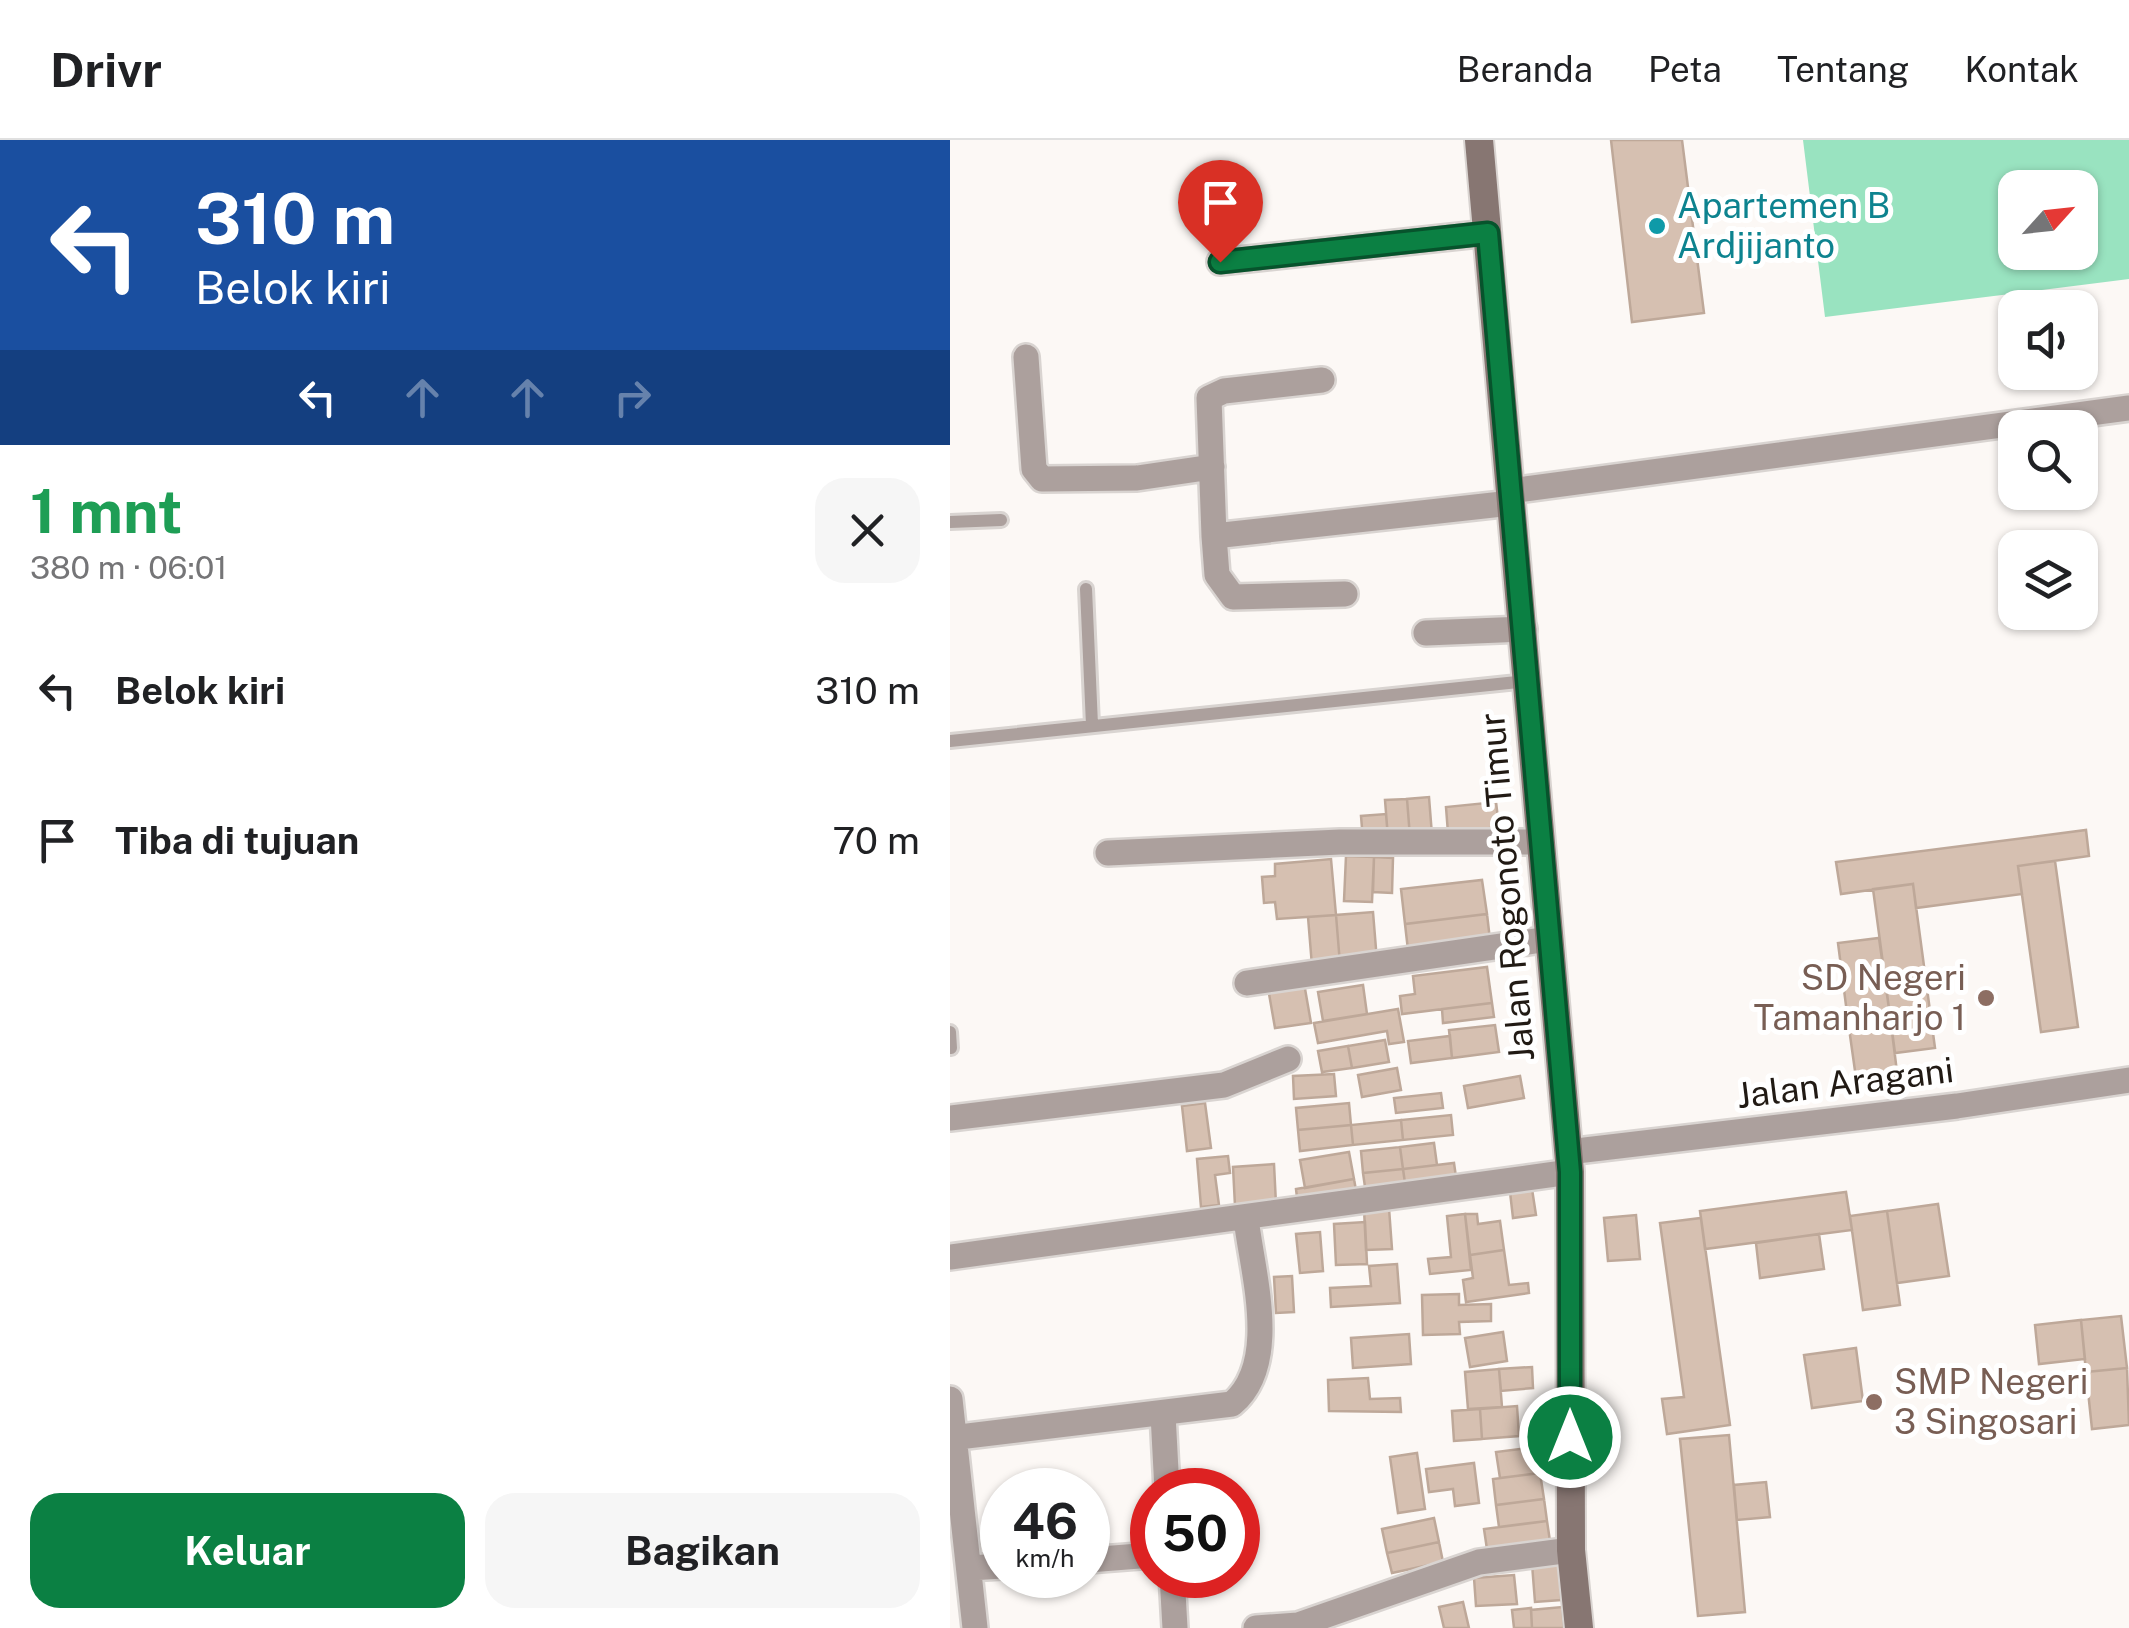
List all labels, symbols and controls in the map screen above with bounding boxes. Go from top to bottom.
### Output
text: Drivr [50,41,162,98]
text: Beranda [1457,49,1593,90]
text: Peta [1648,49,1722,90]
text: Tentang [1777,49,1909,90]
text: Kontak [1964,49,2079,90]
pin [1178,160,1263,263]
north arrow [1998,170,2098,270]
map controls [1998,170,2098,630]
icon: arrive [1193,175,1248,230]
text: 310 m [195,177,395,260]
icon: left [30,180,160,310]
place label: Apartemen B Ardjijanto [1677,185,1890,266]
marker: Apartemen B Ardjijanto [1646,215,1668,237]
text: Belok kiri [195,261,390,314]
button: sound [1998,290,2098,390]
icon: left [290,370,345,425]
icon: ahead [395,370,450,425]
icon: ahead [500,370,555,425]
icon: right [605,370,660,425]
button: search [1998,410,2098,510]
text: 1 mnt [30,476,182,547]
button: close [815,478,920,583]
button: layers [1998,530,2098,630]
text: 380 m · 06:01 [30,549,227,586]
icon: left [30,663,85,718]
text: Belok kiri [115,668,285,713]
text: 310 m [815,668,920,713]
street label: Jalan Rogonoto Timur [1471,711,1542,1063]
icon: arrive [30,813,85,868]
text: Tiba di tujuan [115,818,359,863]
text: 70 m [833,818,920,863]
place label: SD Negeri Tamanharjo 1 [1754,957,1966,1038]
marker: SD Negeri Tamanharjo 1 [1975,987,1997,1009]
street label: Jalan Aragani [1734,1049,1956,1116]
place label: SMP Negeri 3 Singosari [1894,1361,2088,1442]
position arrow [1518,1385,1622,1489]
marker: SMP Negeri 3 Singosari [1863,1391,1885,1413]
speed limit sign: 50 [1130,1468,1260,1598]
text: 46 [1012,1491,1078,1550]
button: Keluar [30,1493,465,1608]
button: Bagikan [485,1493,920,1608]
text: km/h [1016,1543,1074,1573]

